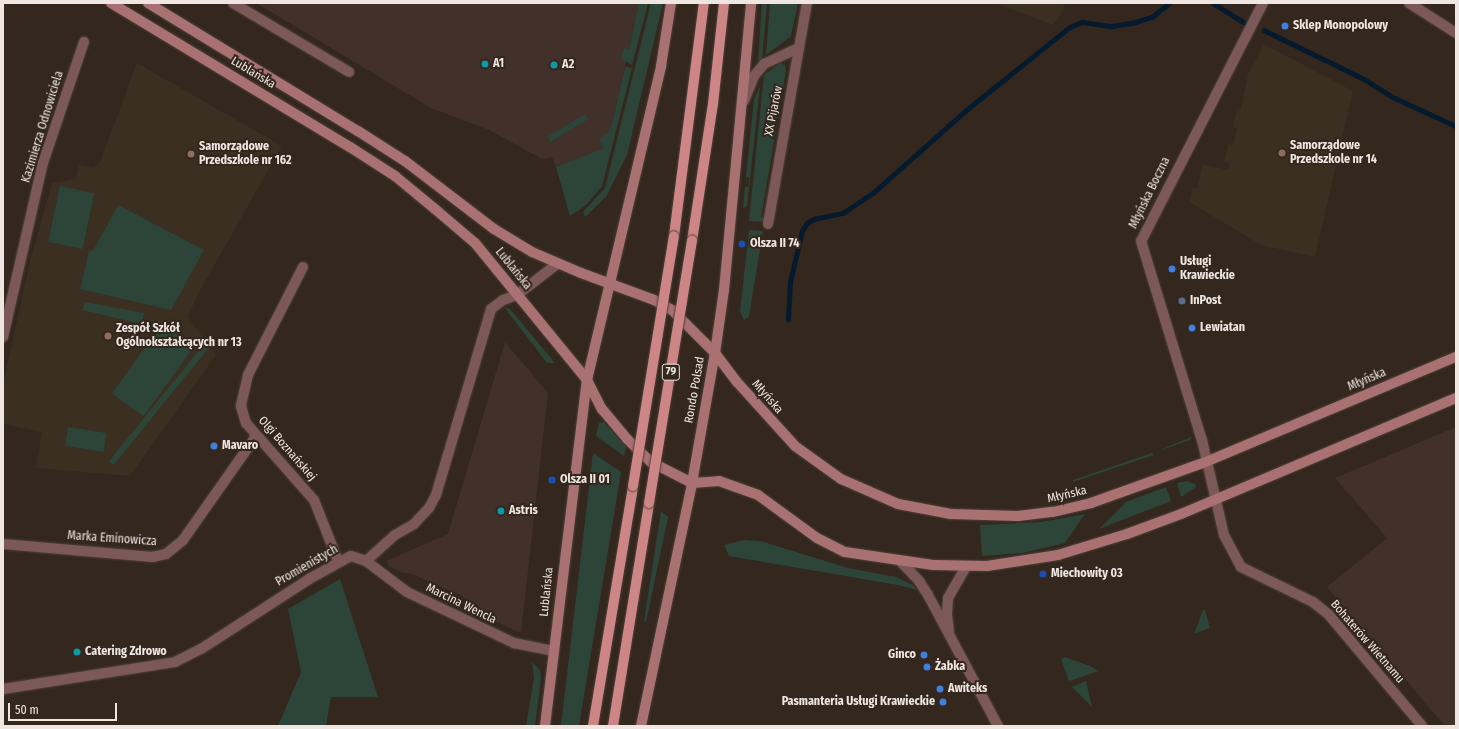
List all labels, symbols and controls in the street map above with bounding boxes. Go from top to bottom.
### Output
place label: Sklep Monopolowy [1293,19,1388,33]
marker: Sklep Monopolowy [1280,21,1290,31]
street label: Lublańska [228,54,278,92]
place label: A1 [493,57,504,71]
place label: A2 [562,58,574,72]
marker: A1 [480,59,490,69]
marker: A2 [549,60,559,70]
street label: Kazimierza Odnowiciela [19,69,67,185]
street label: XX Pijarów [762,85,786,137]
place label: Samorządowe Przedszkole nr 14 [1290,139,1377,167]
place label: Samorządowe Przedszkole nr 162 [199,140,291,168]
marker: Samorządowe Przedszkole nr 14 [1277,148,1287,158]
marker: Samorządowe Przedszkole nr 162 [186,149,196,159]
street label: Młyńska Boczna [1126,155,1174,231]
place label: Olsza II 74 [750,237,799,251]
marker: Olsza II 74 [737,239,747,249]
street label: Lublańska [492,245,534,293]
place label: Usługi Krawieckie [1180,255,1235,283]
marker: Usługi Krawieckie [1167,264,1177,274]
place label: InPost [1190,294,1222,308]
marker: InPost [1177,296,1187,306]
place label: Lewiatan [1200,321,1245,335]
place label: Zespół Szkół Ogólnokształcących nr 13 [116,322,242,350]
marker: Lewiatan [1187,323,1197,333]
marker: Zespół Szkół Ogólnokształcących nr 13 [103,331,113,341]
street label: Rondo Polsad [682,356,708,424]
road number: 79 [661,363,681,381]
street label: Młyńska [1346,366,1388,394]
street label: Młyńska [748,377,786,417]
street label: Olgi Boznańskiej [255,414,319,484]
place label: Mavaro [222,439,258,453]
marker: Mavaro [209,441,219,451]
place label: Olsza II 01 [560,473,610,487]
marker: Olsza II 01 [547,475,557,485]
street label: Młyńska [1046,483,1088,507]
place label: Astris [509,504,538,518]
marker: Astris [496,506,506,516]
street label: Marka Eminowicza [67,529,157,549]
street label: Promienistych [273,542,341,590]
street label: Lublańska [537,567,557,617]
place label: Miechowity 03 [1051,567,1123,581]
marker: Miechowity 03 [1038,569,1048,579]
street label: Marcina Wencla [423,581,499,627]
street label: Bohaterów Wietnamu [1327,598,1407,686]
place label: Catering Zdrowo [85,645,167,659]
marker: Catering Zdrowo [72,647,82,657]
place label: Ginco [888,648,916,662]
marker: Ginco [919,650,929,660]
place label: Żabka [935,660,965,674]
marker: Żabka [922,662,932,672]
place label: Awiteks [948,682,987,696]
marker: Awiteks [935,684,945,694]
scale bar [10,695,119,721]
place label: Pasmanteria Usługi Krawieckie [782,695,935,709]
marker: Pasmanteria Usługi Krawieckie [938,697,948,707]
text: 50 m [15,703,39,717]

